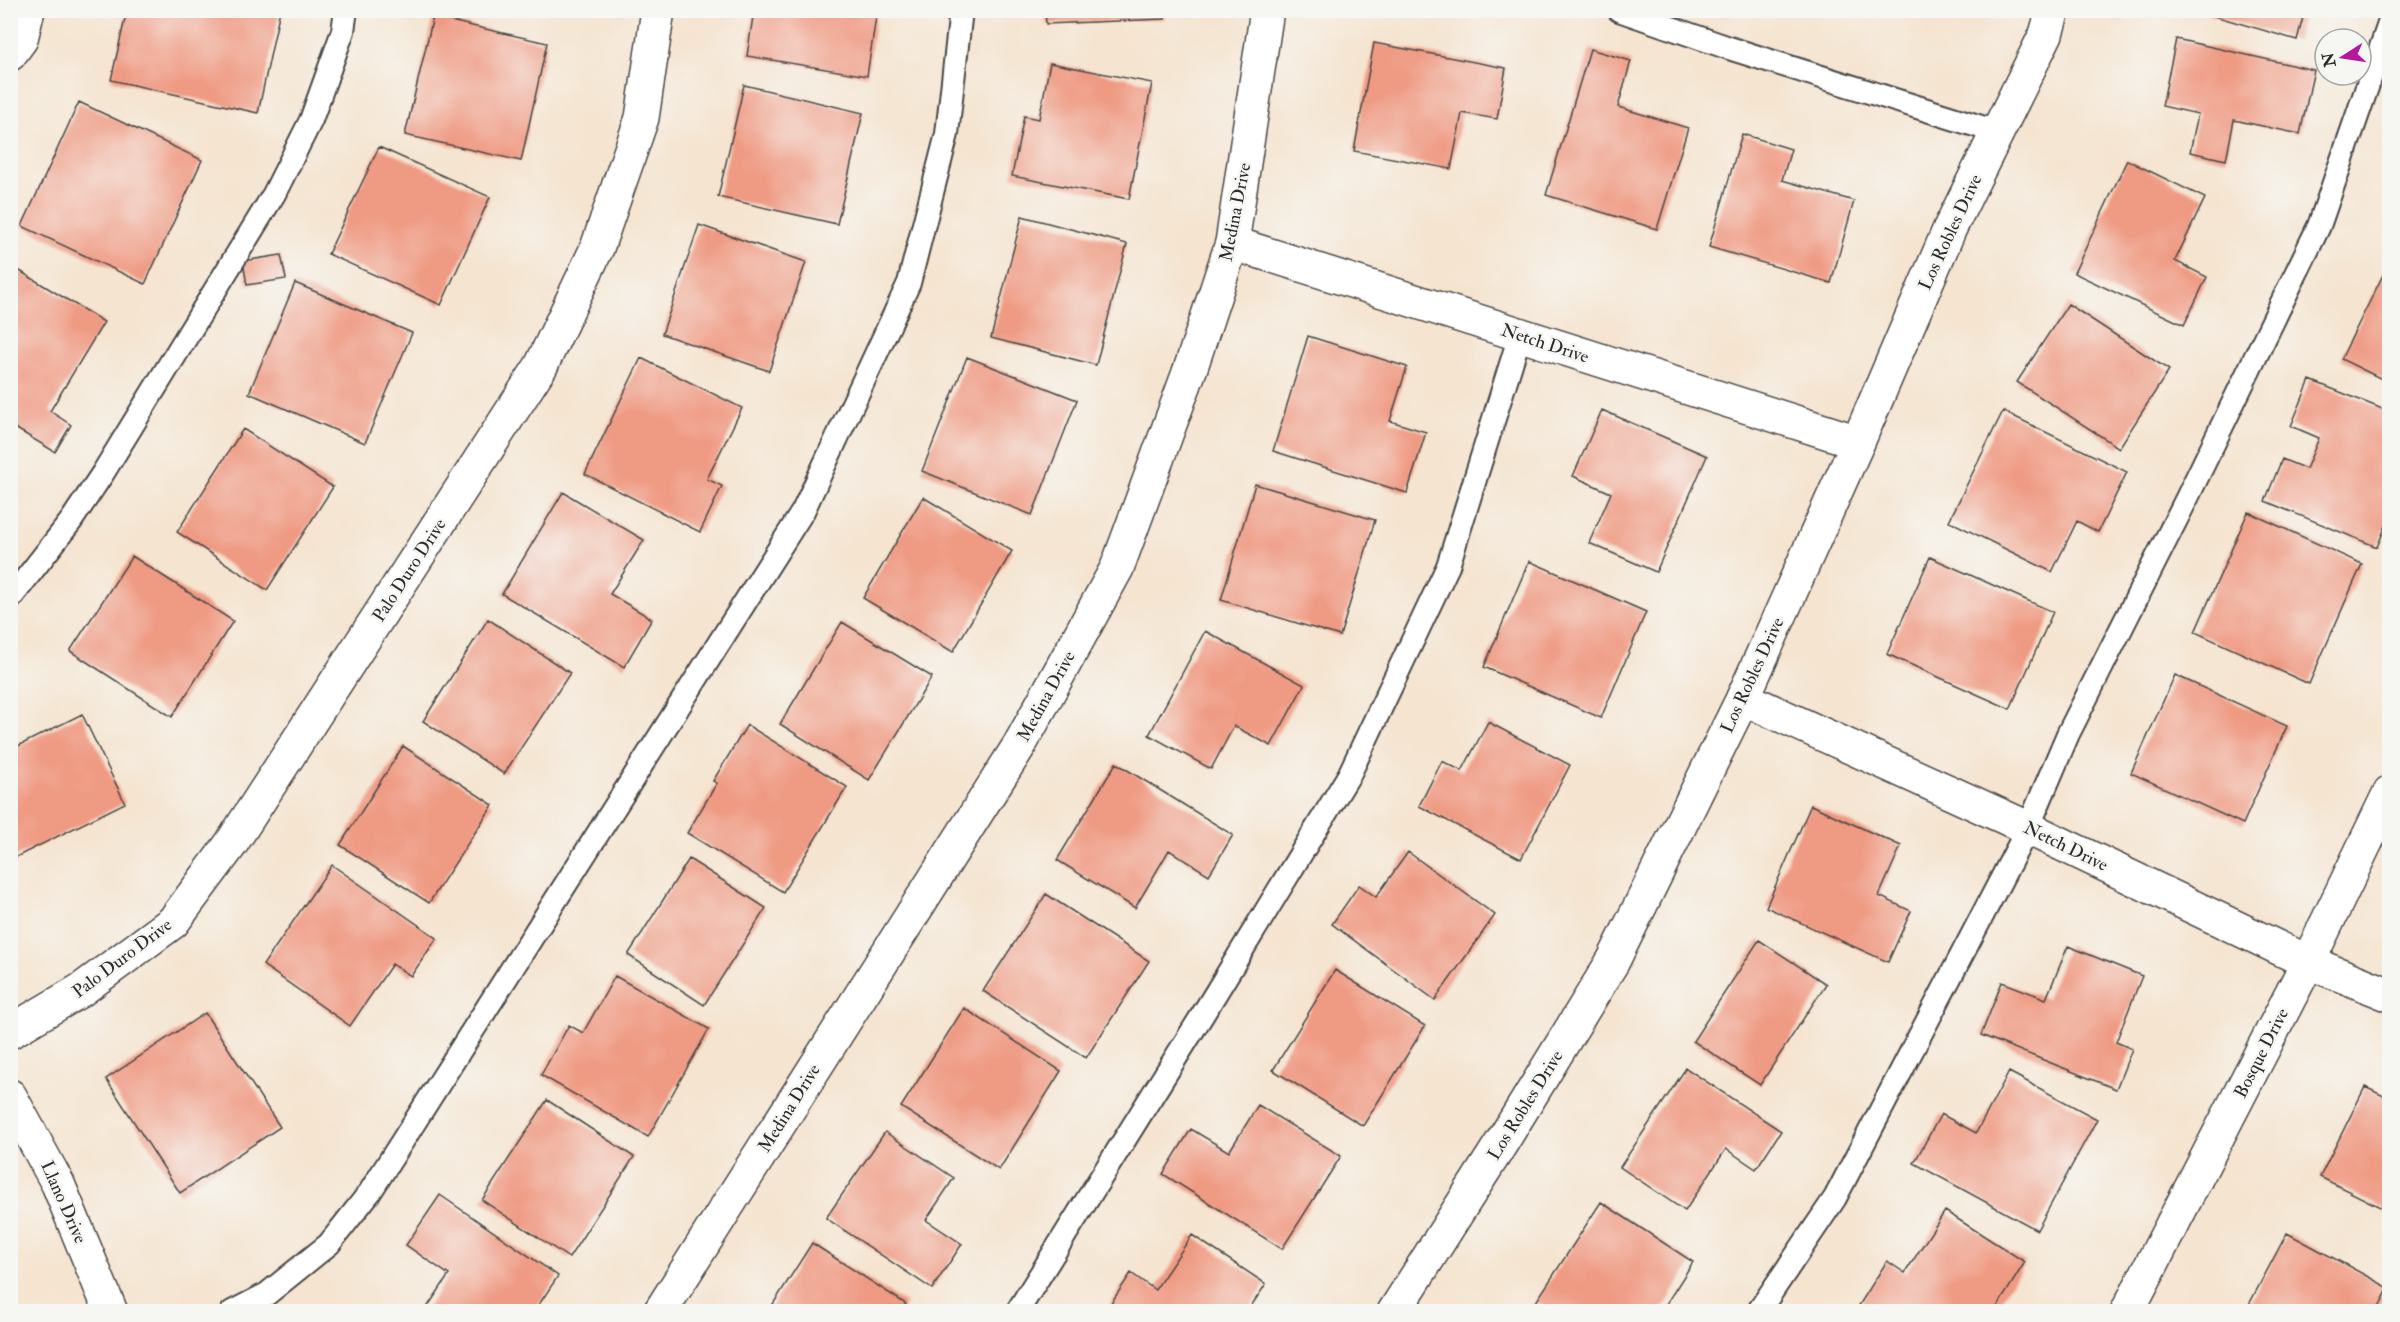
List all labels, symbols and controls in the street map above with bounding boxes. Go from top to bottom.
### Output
north arrow [2313,27,2373,87]
text: N [2318,50,2341,70]
street label: Medina Drive [1215,160,1256,263]
street label: Los Robles Drive [1914,170,1988,294]
street label: Netch Drive [1498,319,1592,369]
street label: Palo Duro Drive [367,514,452,626]
street label: Los Robles Drive [1716,613,1790,737]
street label: Medina Drive [1012,647,1081,746]
street label: Netch Drive [2020,816,2112,877]
street label: Palo Duro Drive [68,913,177,1003]
street label: Bosque Drive [2229,1004,2294,1102]
street label: Los Robles Drive [1483,1046,1569,1164]
street label: Medina Drive [753,1059,826,1157]
street label: Llano Drive [35,1157,92,1247]

